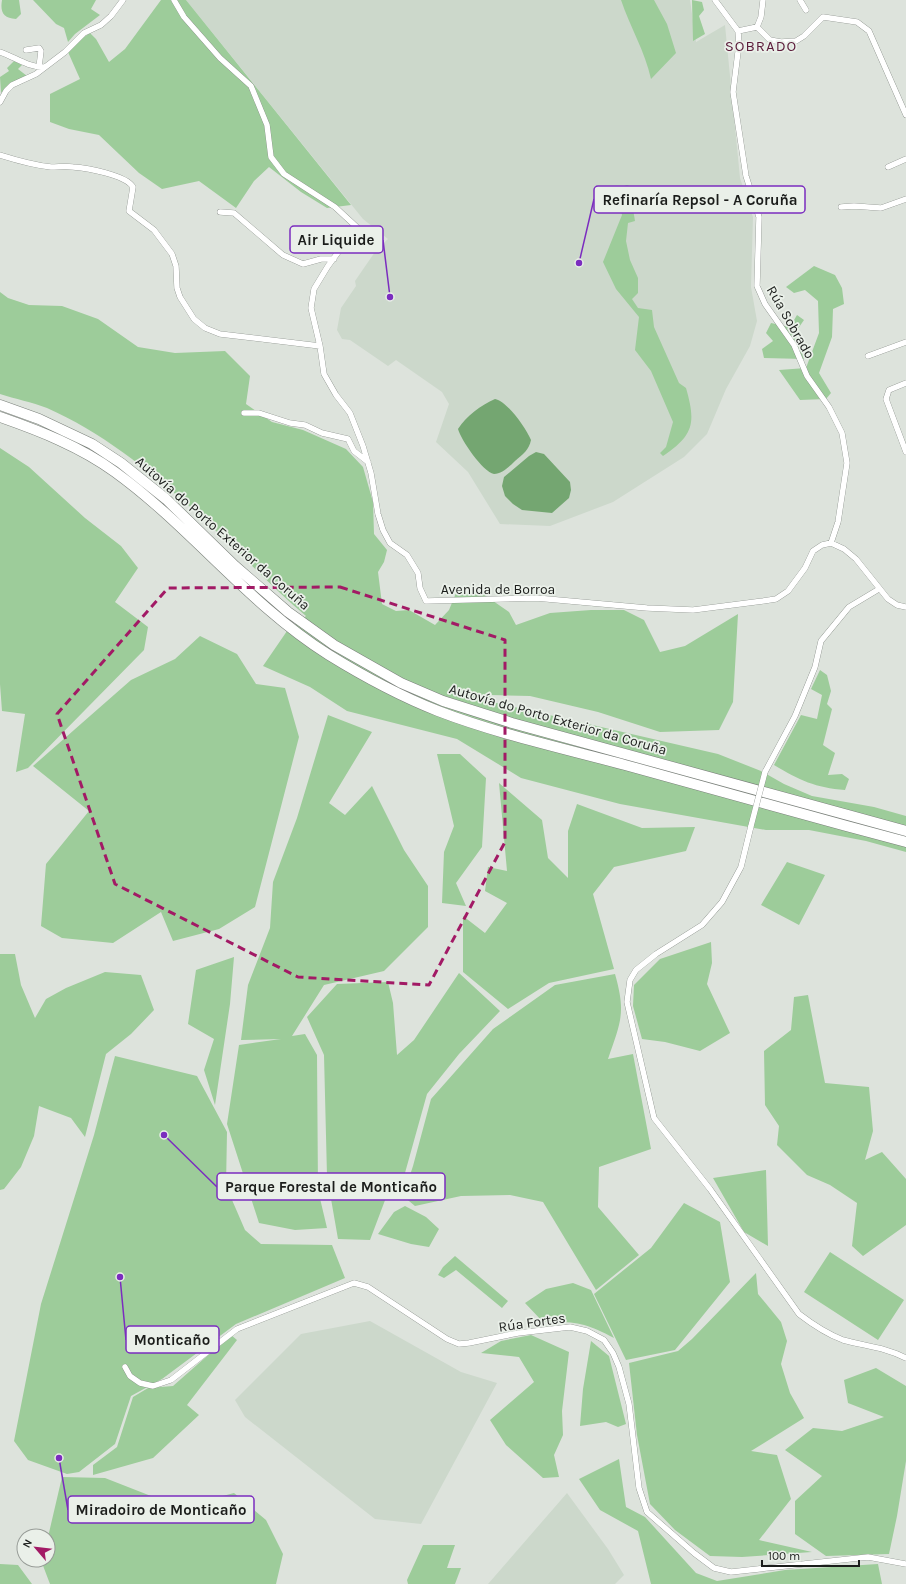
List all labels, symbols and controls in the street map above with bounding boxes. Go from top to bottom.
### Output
district label: SOBRADO [725,37,797,55]
callout: Refinaría Repsol - A Coruña [594,186,805,213]
text: Refinaría Repsol - A Coruña [602,191,798,209]
callout: Air Liquide [290,226,383,253]
text: Air Liquide [298,231,375,249]
street label: Rúa Sobrado [763,283,818,362]
street label: Autovía do Porto Exterior da Coruña [132,453,313,614]
street label: Avenida de Borroa [441,581,555,598]
street label: Autovía do Porto Exterior da Coruña [447,680,669,759]
callout: Parque Forestal de Monticaño [217,1173,445,1200]
text: Parque Forestal de Monticaño [225,1178,437,1196]
street label: Rúa Fortes [497,1309,567,1336]
callout: Monticaño [126,1326,219,1353]
text: Monticaño [134,1331,210,1349]
callout: Miradoiro de Monticaño [68,1496,254,1523]
text: Miradoiro de Monticaño [76,1501,246,1519]
north arrow [16,1528,56,1568]
text: N [20,1537,35,1550]
scale bar [762,1542,859,1568]
text: 100 m [768,1549,800,1563]

